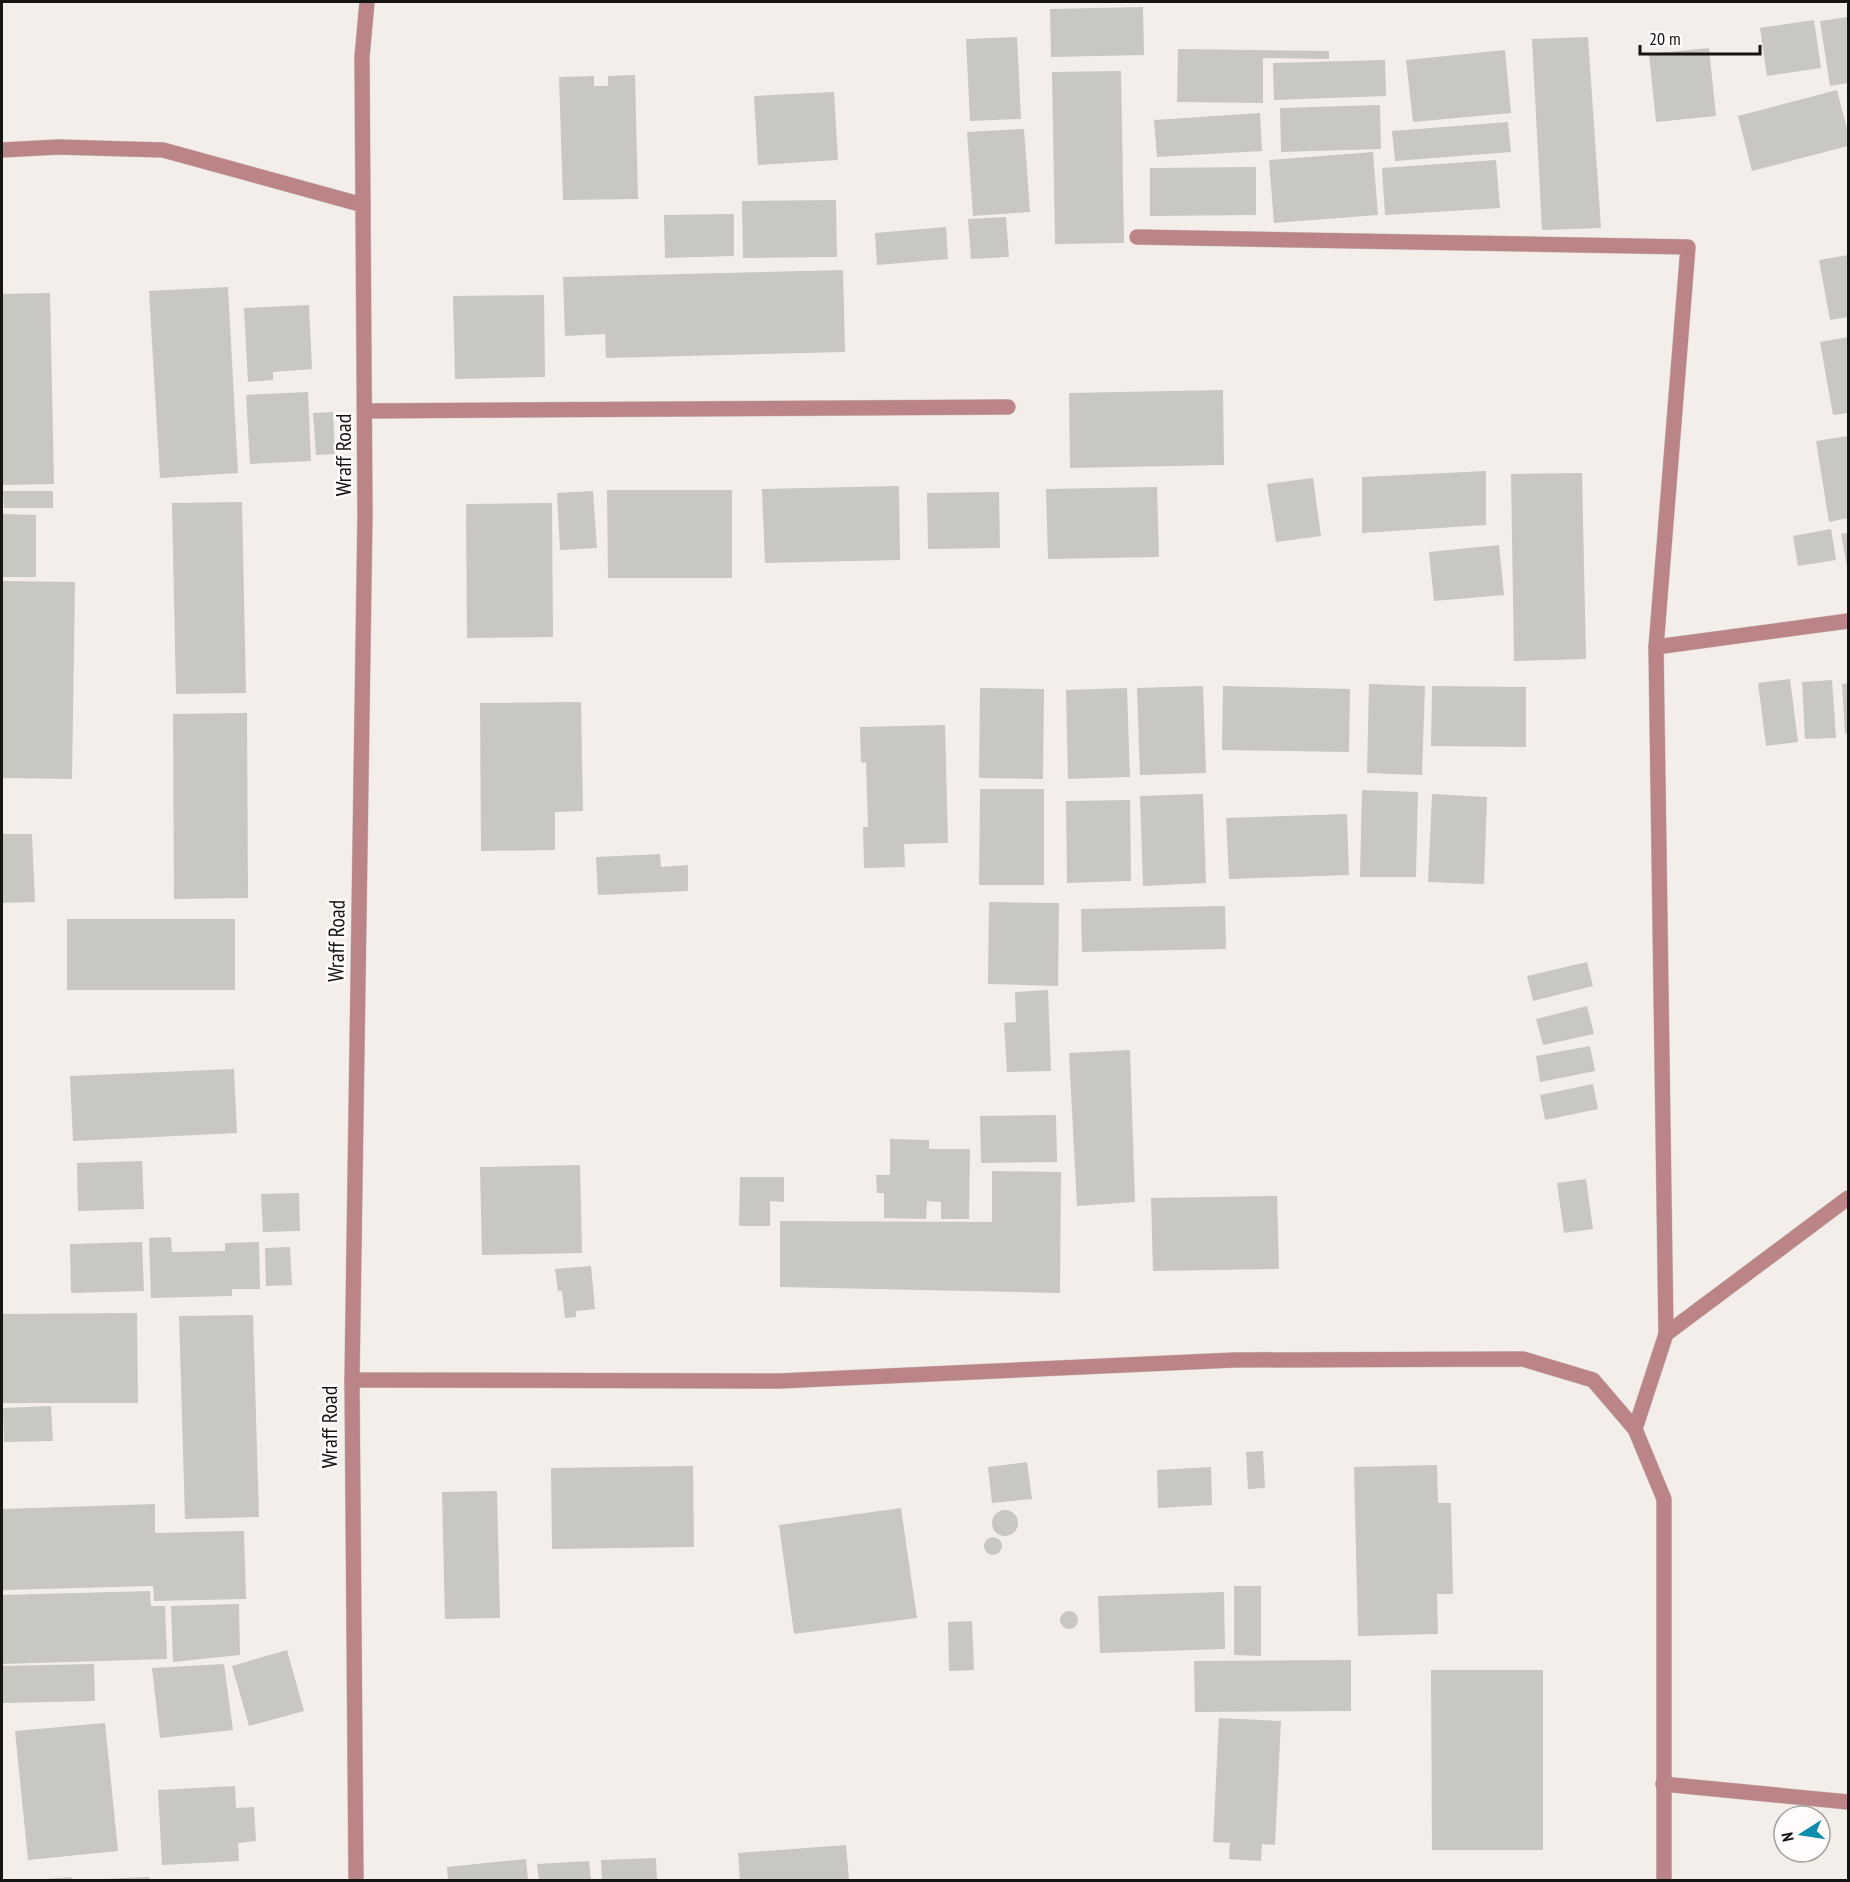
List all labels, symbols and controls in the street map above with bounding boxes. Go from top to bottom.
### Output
scale bar [1640,18,1760,56]
text: 20 m [1649,27,1681,50]
street label: Wraff Road [329,414,357,496]
street label: Wraff Road [321,900,351,982]
street label: Wraff Road [315,1386,343,1468]
north arrow [1772,1804,1832,1864]
text: N [1777,1831,1798,1843]

